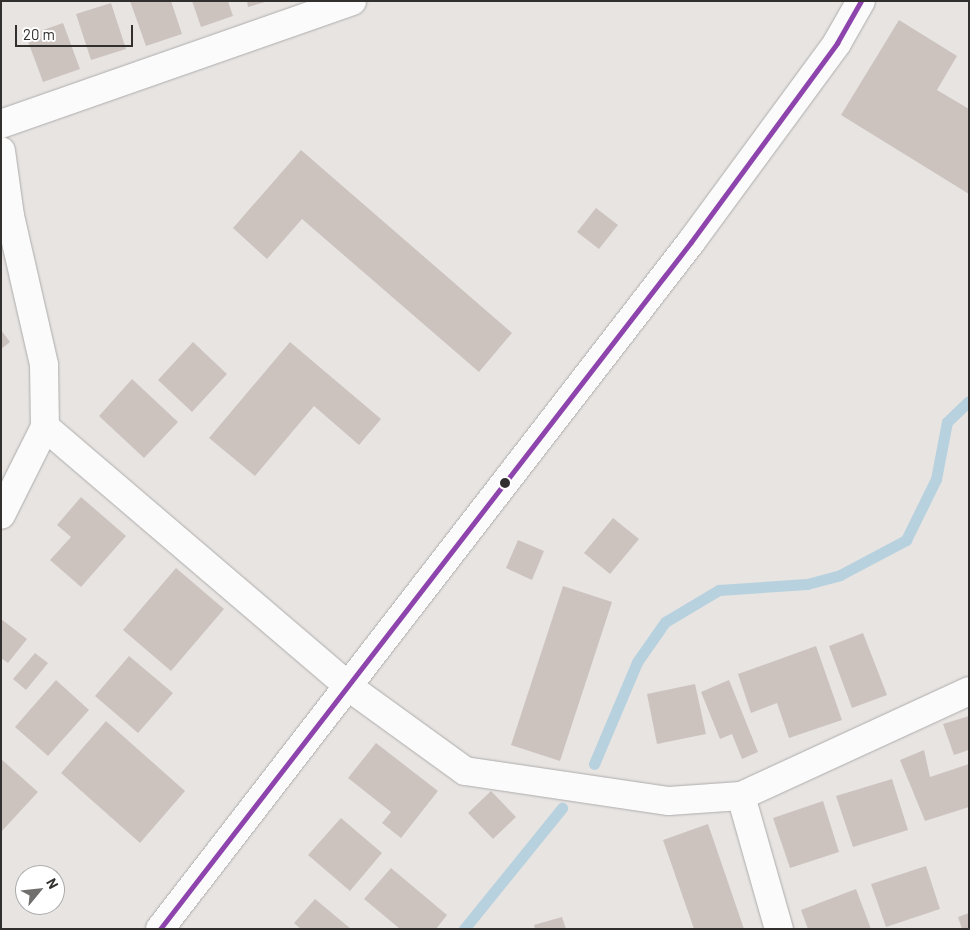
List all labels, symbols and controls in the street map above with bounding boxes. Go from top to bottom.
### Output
scale bar [18,15,135,47]
text: 20 m [23,25,55,43]
unlabelled marker [500,478,510,488]
north arrow [15,865,65,915]
text: N [43,875,62,891]

